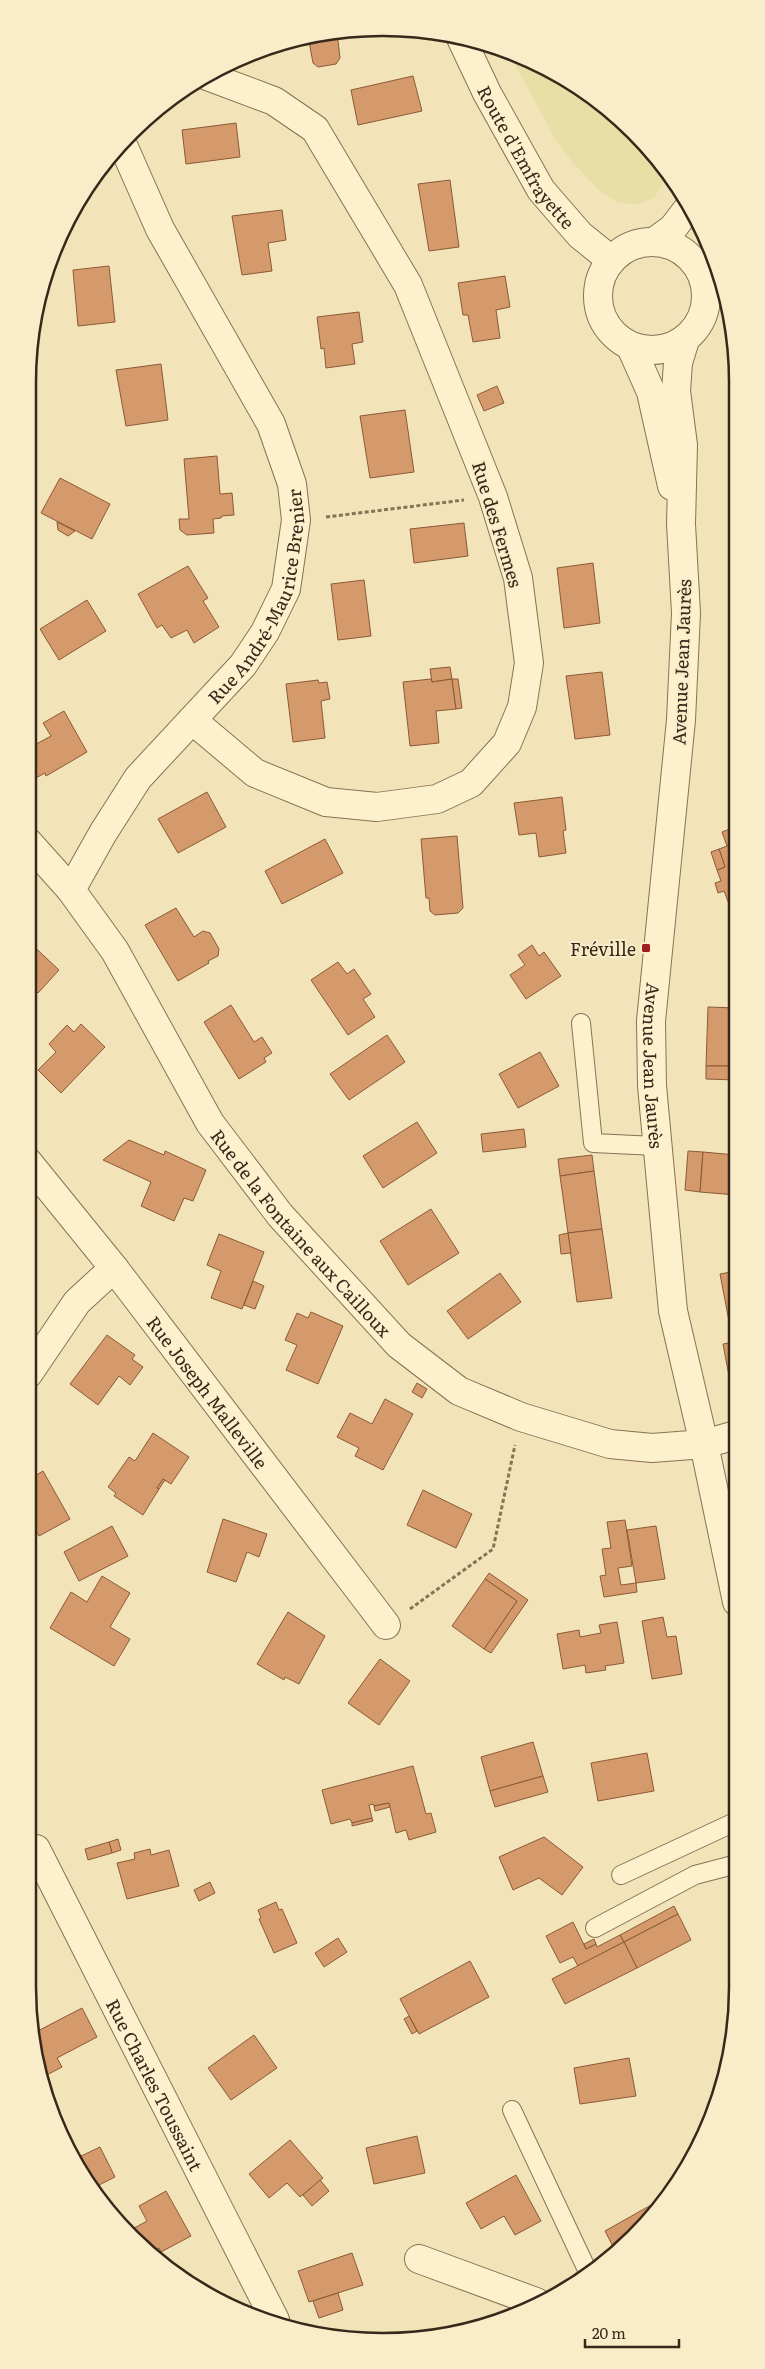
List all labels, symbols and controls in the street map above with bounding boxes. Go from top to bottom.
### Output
street label: Route d'Emfrayette [472,80,582,234]
street label: Rue des Fermes [466,457,530,591]
street label: Rue André-Maurice Brenier [201,487,310,709]
street label: Avenue Jean Jaurès [665,579,697,745]
place label: Fréville [570,935,636,962]
marker: Fréville [640,942,652,954]
street label: Avenue Jean Jaurès [637,981,671,1150]
street label: Rue de la Fontaine aux Cailloux [205,1123,399,1343]
street label: Rue Joseph Malleville [141,1309,275,1474]
street label: Rue Charles Toussaint [100,1994,211,2176]
scale bar [585,2316,679,2348]
text: 20 m [592,2321,626,2344]

